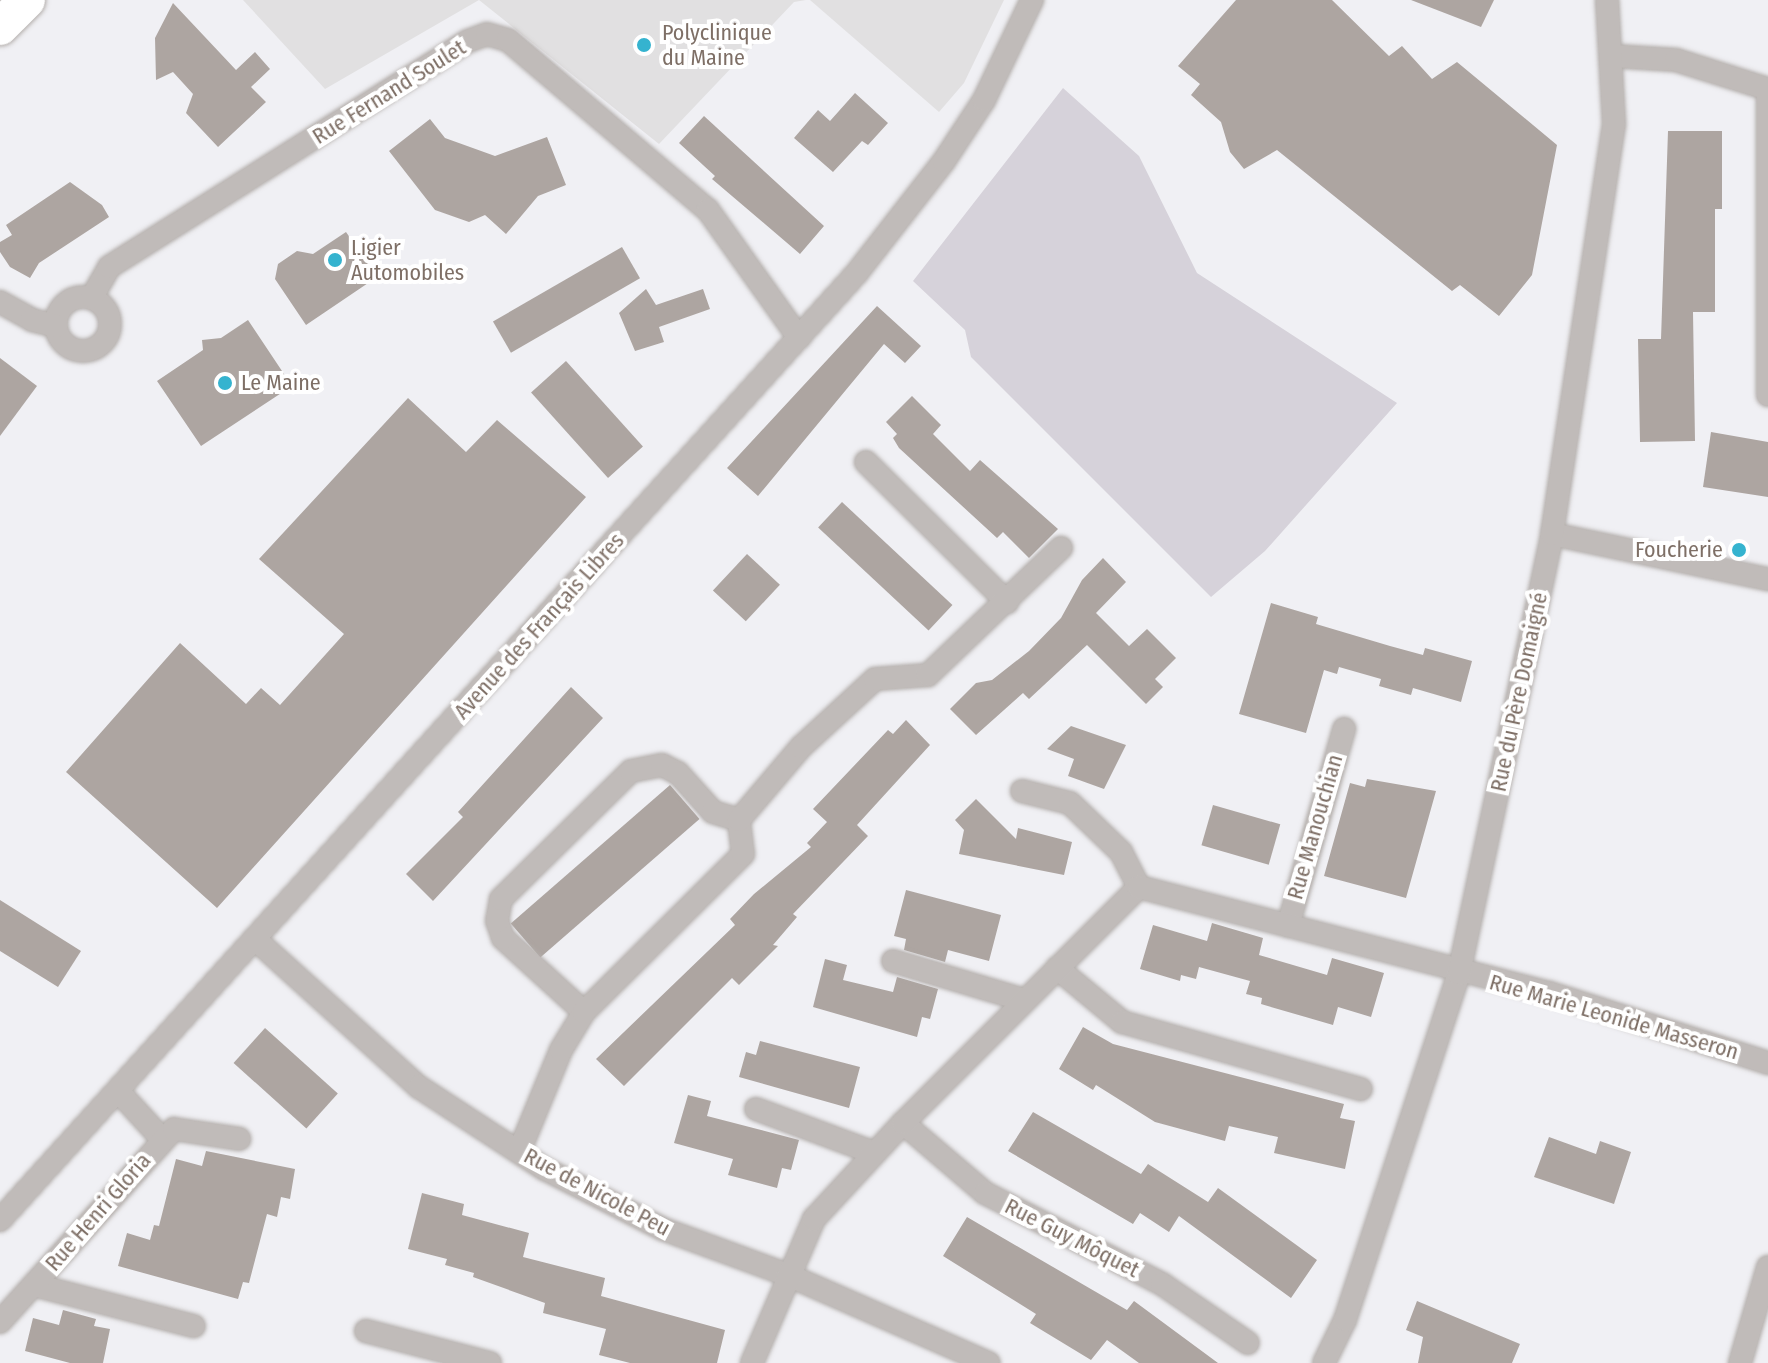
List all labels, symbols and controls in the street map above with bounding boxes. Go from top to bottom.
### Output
place label: Polyclinique du Maine [662,19,772,70]
street label: Rue Fernand Soulet [308,34,470,150]
marker: Polyclinique du Maine [633,34,655,56]
place label: Ligier Automobiles [351,234,464,286]
marker: Ligier Automobiles [326,251,344,269]
place label: Le Maine [241,370,321,396]
marker: Le Maine [216,374,234,392]
street label: Avenue des Français Libres [449,528,629,724]
place label: Foucherie [1635,537,1723,563]
marker: Foucherie [1730,541,1748,559]
street label: Rue du Père Domaigné [1485,590,1553,794]
street label: Rue Manouchian [1282,751,1348,903]
street label: Rue Marie Leonide Masseron [1486,969,1742,1065]
street label: Rue de Nicole Peu [519,1142,675,1242]
street label: Rue Henri Gloria [40,1148,156,1276]
street label: Rue Guy Môquet [1000,1193,1144,1283]

